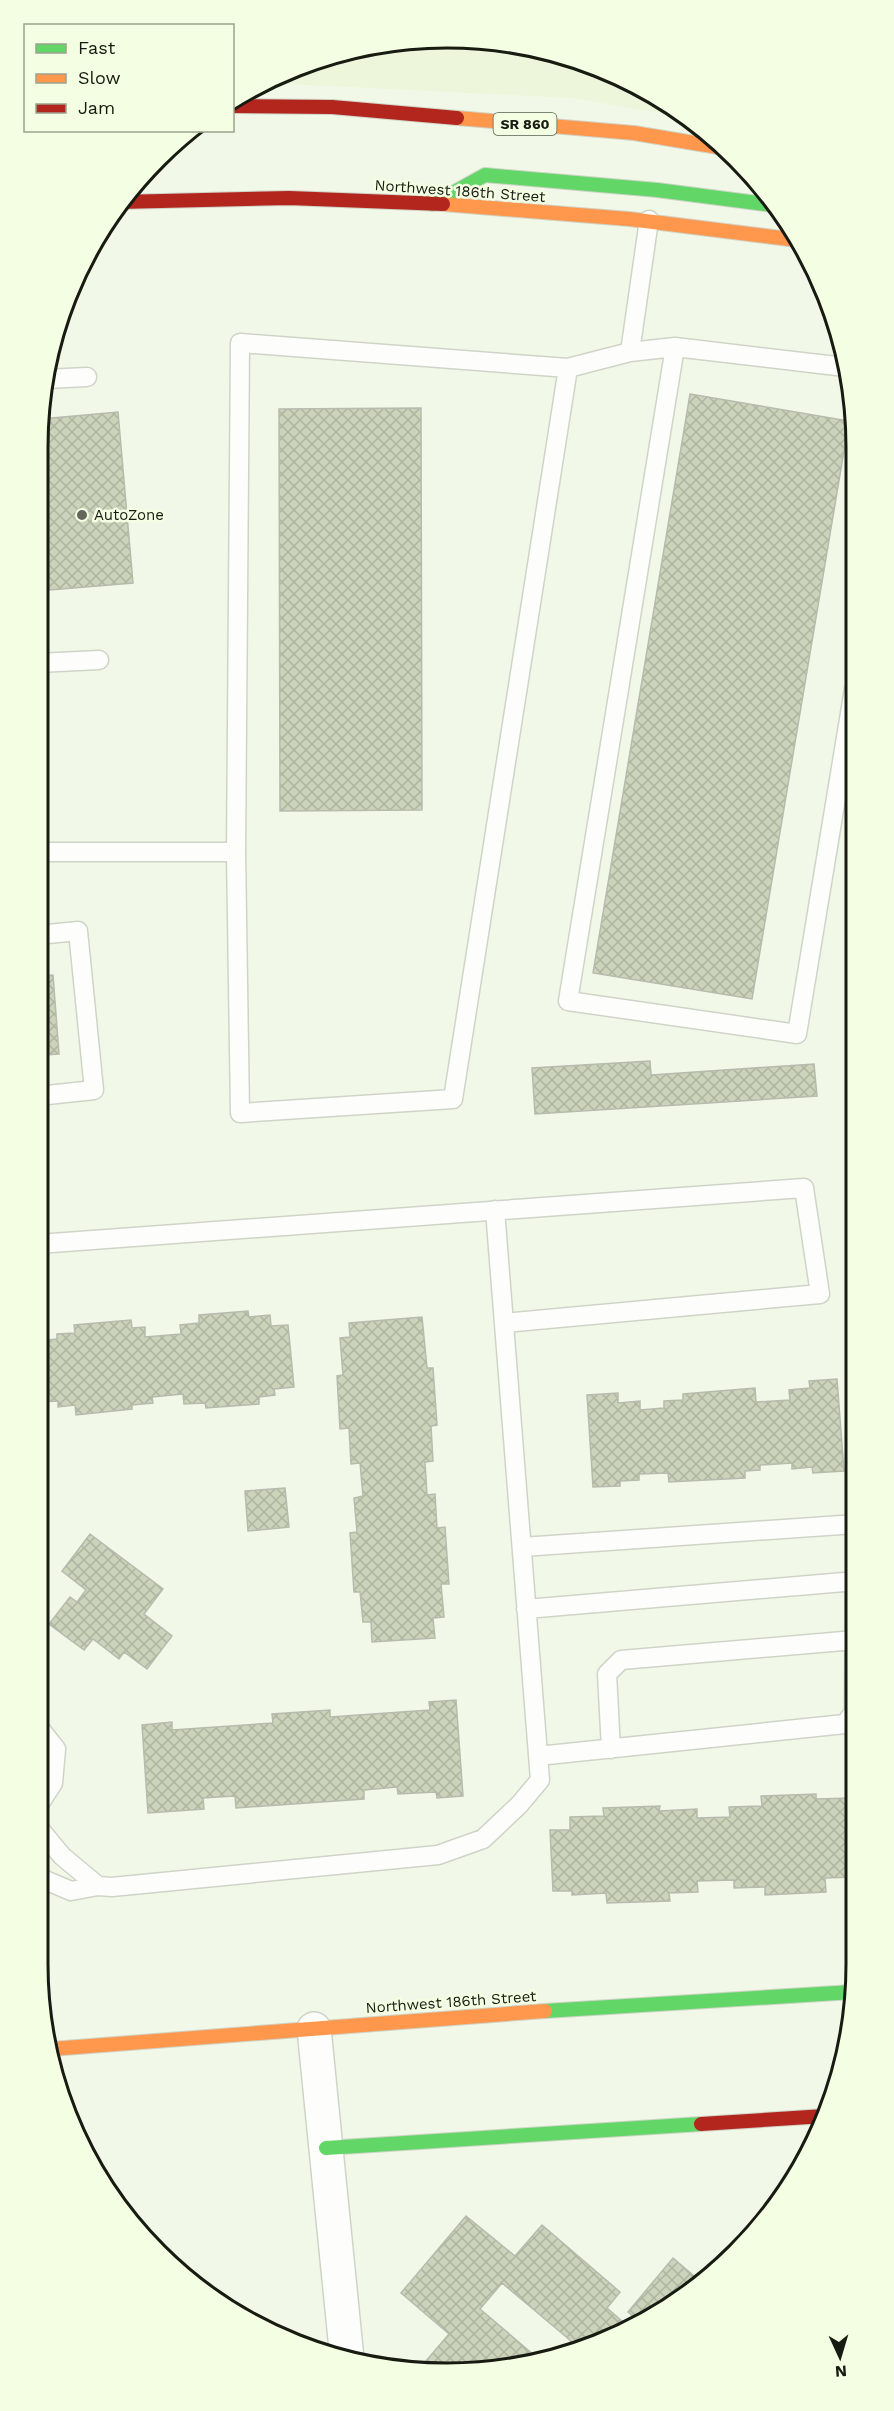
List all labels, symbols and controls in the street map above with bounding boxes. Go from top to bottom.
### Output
legend [24,24,234,132]
text: Fast [78,37,116,58]
text: Slow [78,67,121,88]
text: Jam [78,97,115,118]
road number: SR 860 [494,113,556,135]
street label: Northwest 186th Street [374,176,547,206]
place label: AutoZone [94,506,164,524]
marker: AutoZone [75,508,89,522]
street label: Northwest 186th Street [365,1987,538,2017]
north arrow [810,2327,870,2387]
text: N [834,2362,848,2381]

